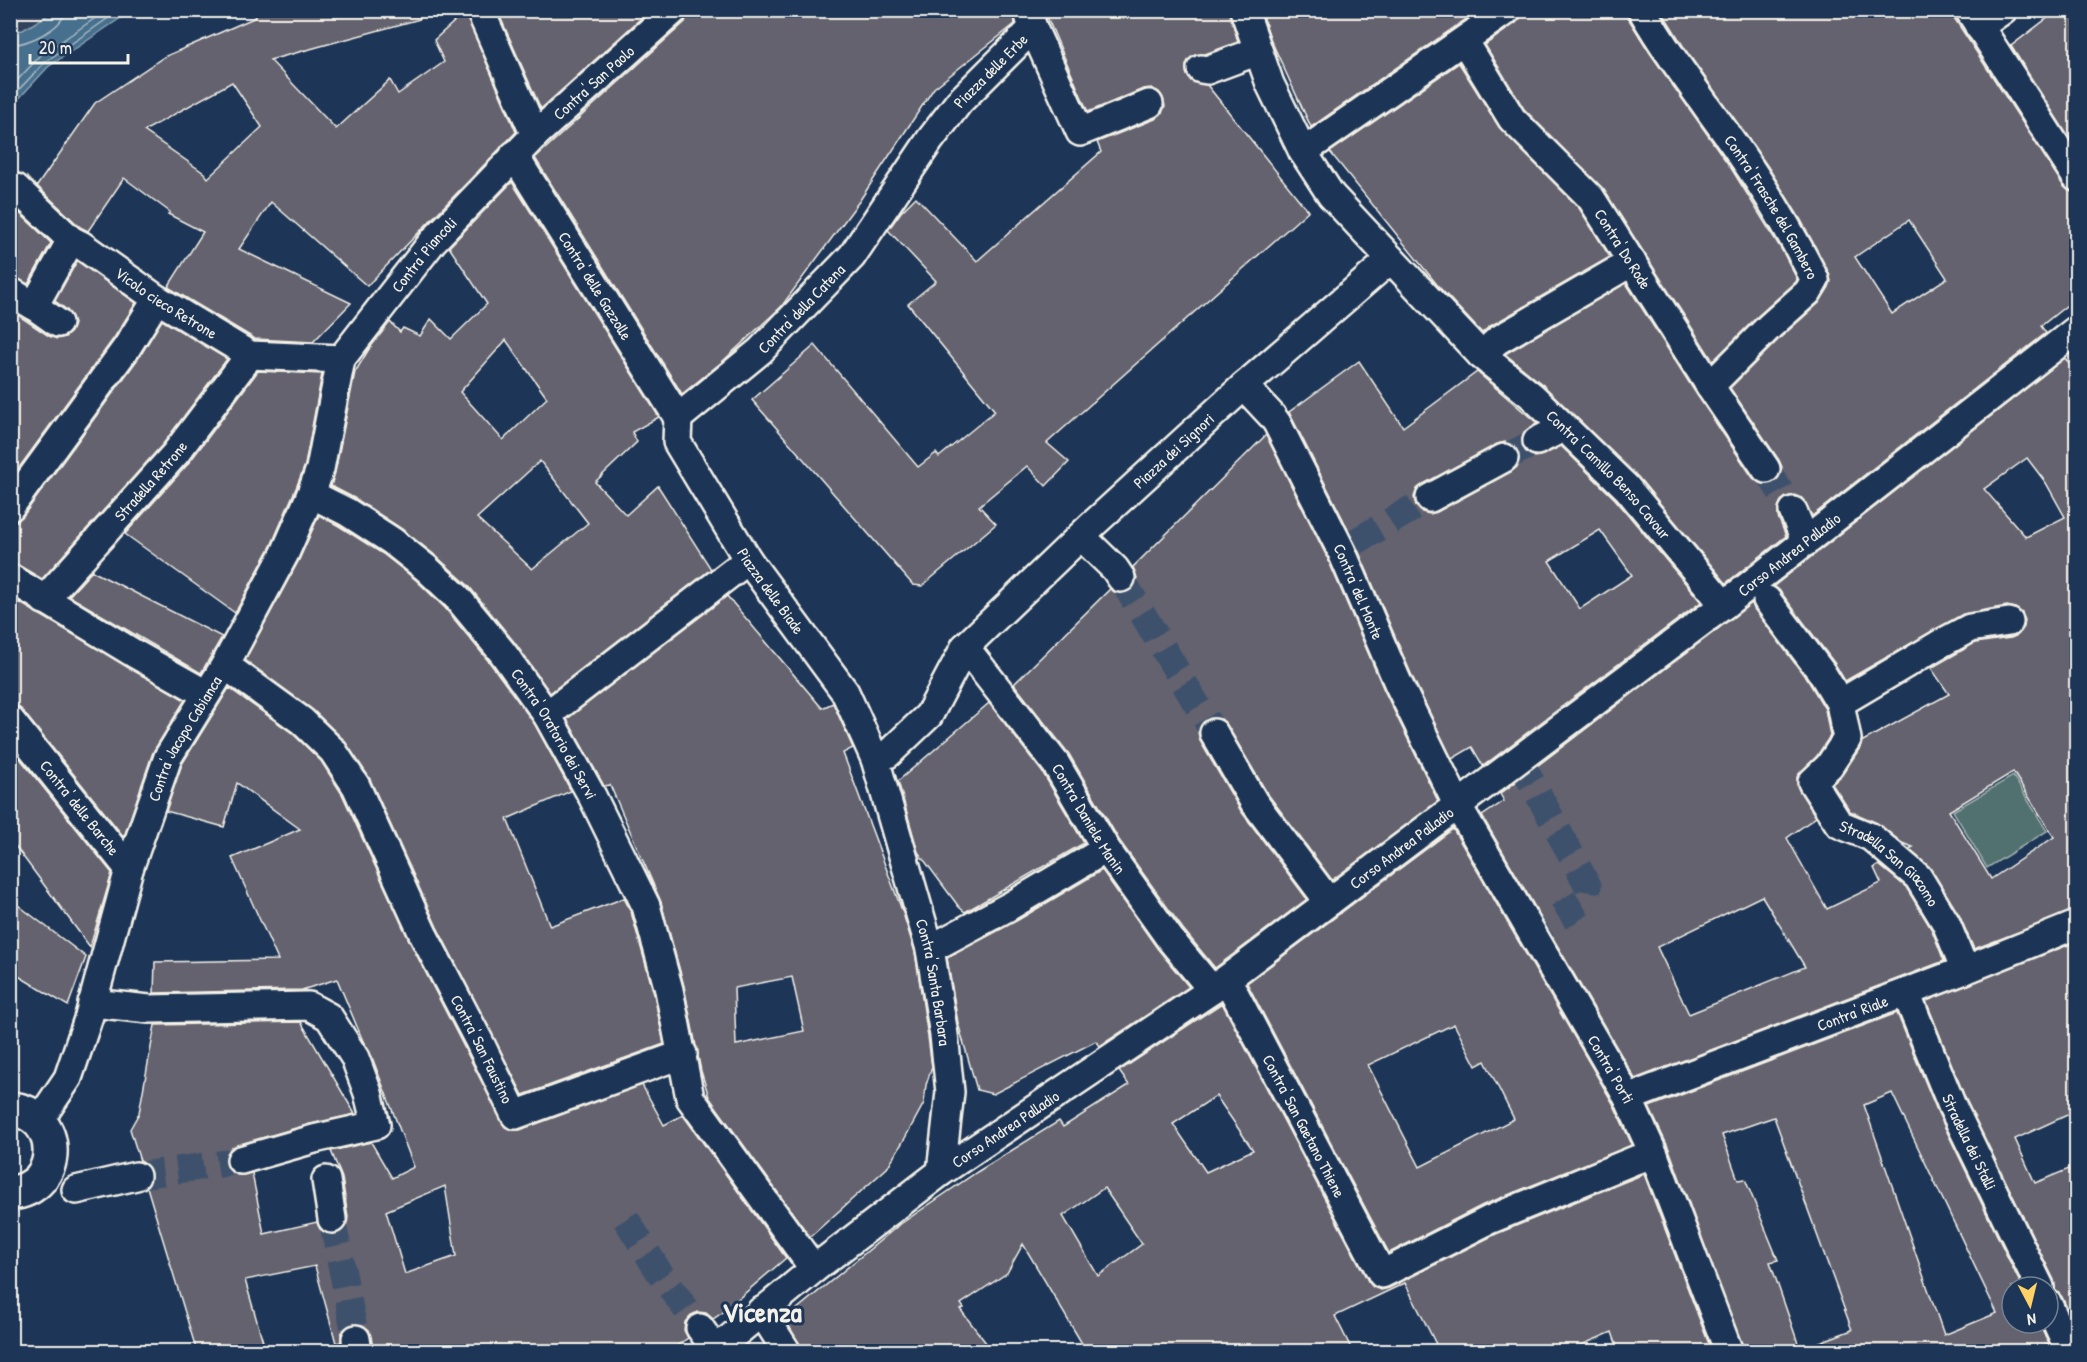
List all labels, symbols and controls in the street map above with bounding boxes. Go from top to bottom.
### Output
scale bar [30,27,128,65]
street label: Piazza delle Erbe [948,28,1033,112]
text: 20 m [39,35,72,60]
street label: Contra' San Paolo [548,40,639,125]
street label: Contra' Frasche del Gambero [1719,130,1824,283]
street label: Contra' Do Rode [1590,204,1657,294]
street label: Contra' Piancoli [386,212,462,297]
street label: Contra' delle Gazzolle [553,227,638,345]
street label: Contra' della Catena [753,259,850,358]
street label: Vicolo cieco Retrone [111,262,222,344]
street label: Contra' Camillo Benso Cavour [1542,405,1676,544]
street label: Piazza dei Signori [1128,408,1219,493]
street label: Stradella Retrone [109,436,193,526]
street label: Corso Andrea Palladio [1733,507,1845,601]
street label: Contra' del Monte [1328,540,1389,643]
street label: Piazza delle Biade [732,544,810,639]
street label: Contra' Oratorio dei Servi [506,664,603,803]
street label: Contra' Jacopo Cabianca [142,672,227,804]
street label: Contra' delle Barche [35,755,125,860]
street label: Contra' Daniele Manin [1047,759,1131,878]
street label: Corso Andrea Palladio [1345,801,1458,894]
street label: Stradella San Giacomo [1836,814,1945,911]
street label: Contra' Santa Barbara [911,916,956,1047]
street label: Contra' Riale [1814,989,1892,1036]
street label: Contra' San Faustino [446,991,519,1107]
street label: Contra' Porti [1583,1031,1640,1107]
street label: Contra' San Gaetano Thiene [1258,1051,1351,1202]
street label: Corso Andrea Palladio [947,1085,1064,1173]
street label: Stradella dei Stalli [1937,1091,2002,1194]
north arrow [2000,1275,2060,1335]
district label: Vicenza [722,1293,802,1331]
text: N [2026,1308,2037,1331]

